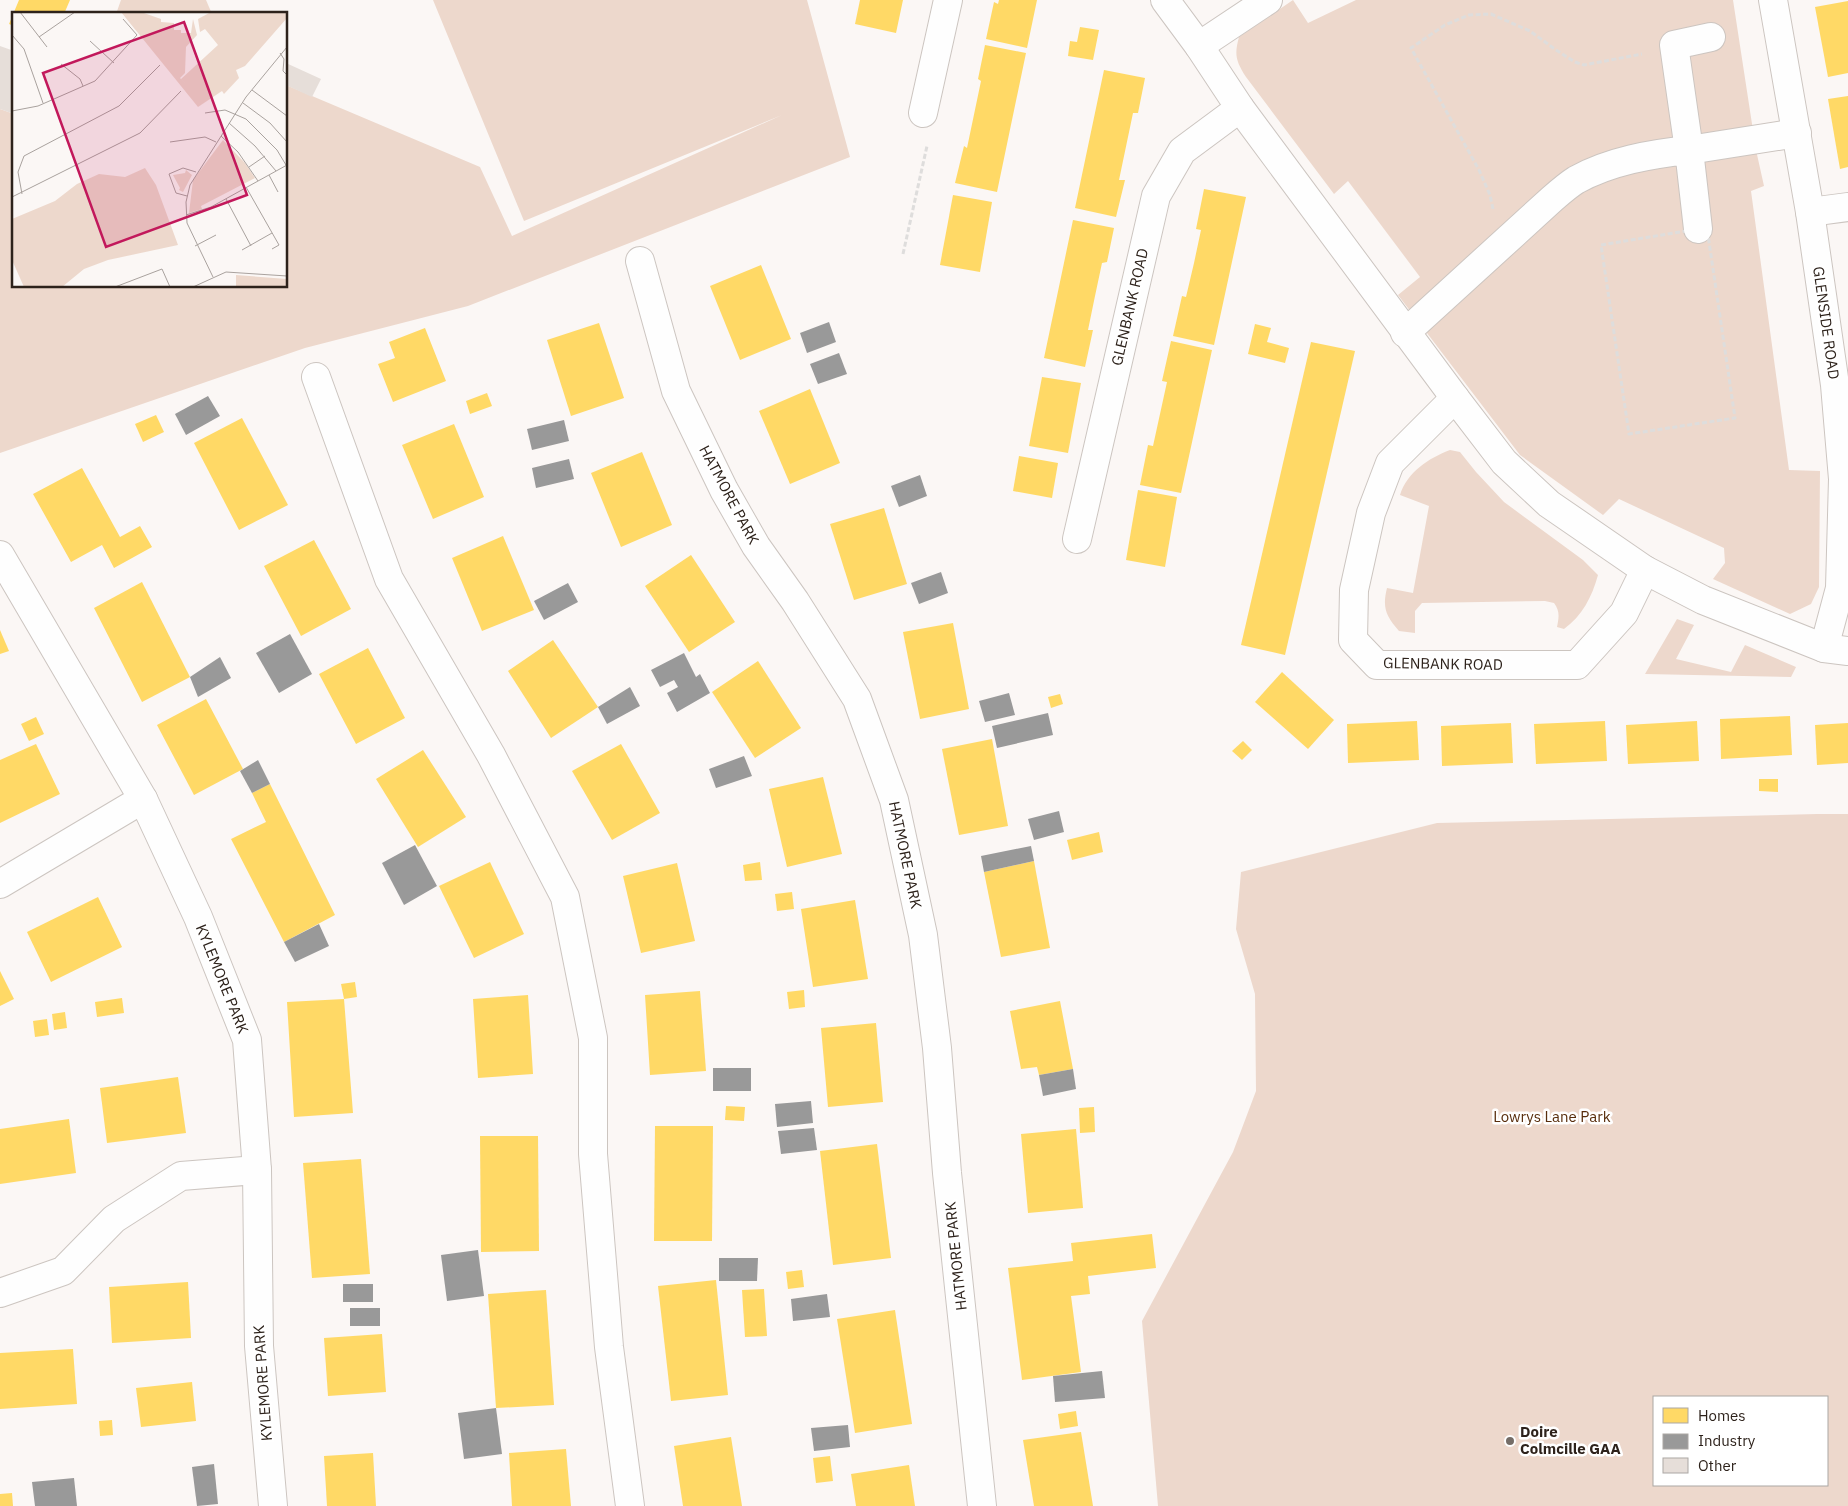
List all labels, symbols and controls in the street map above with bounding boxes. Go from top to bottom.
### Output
inset map [12,12,288,288]
street label: GLENBANK ROAD [1107,246,1152,367]
street label: GLENSIDE ROAD [1809,265,1844,381]
street label: HATMORE PARK [695,442,764,548]
street label: GLENBANK ROAD [1383,653,1503,674]
street label: HATMORE PARK [885,799,926,911]
street label: KYLEMORE PARK [192,921,253,1037]
park label: Lowrys Lane Park [1493,1107,1611,1126]
street label: HATMORE PARK [940,1200,971,1312]
street label: KYLEMORE PARK [249,1324,276,1442]
legend [1653,1396,1828,1486]
text: Homes [1698,1406,1746,1425]
place label: Doire Colmcille GAA [1520,1422,1621,1458]
text: Industry [1698,1431,1756,1450]
marker: Doire Colmcille GAA [1504,1435,1516,1447]
text: Other [1698,1456,1737,1475]

